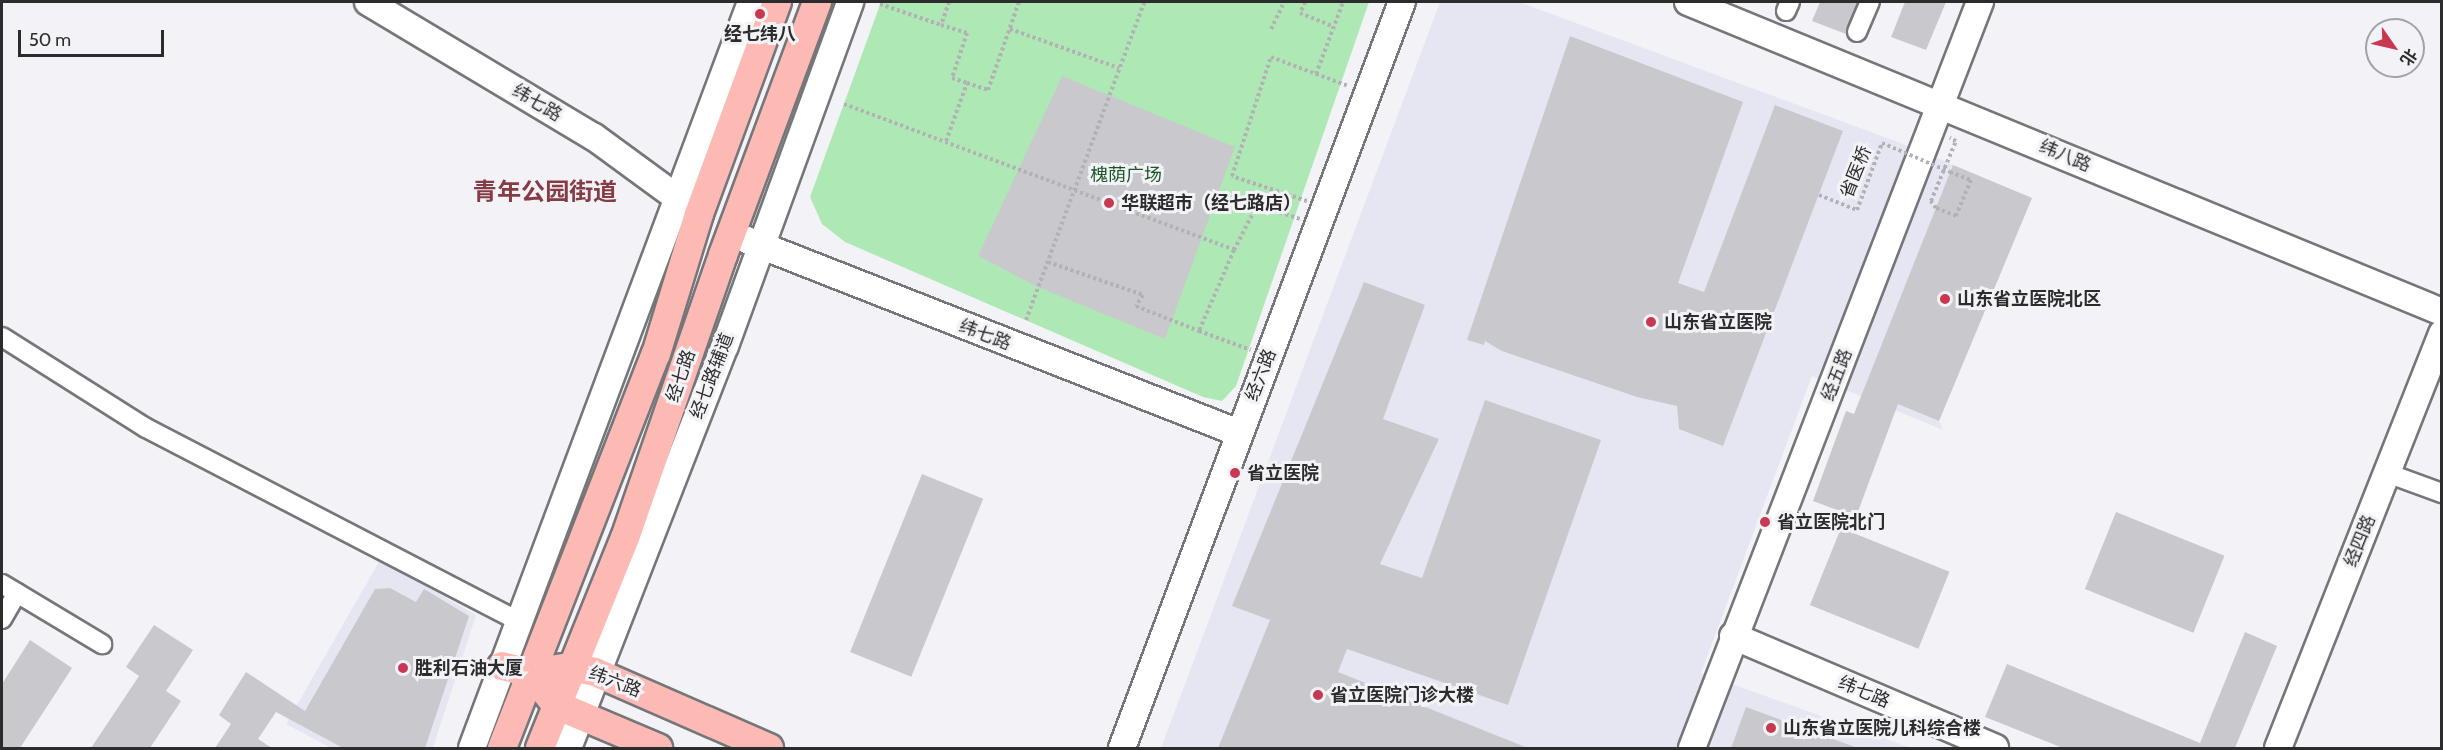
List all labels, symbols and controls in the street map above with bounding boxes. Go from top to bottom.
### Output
marker: 经七纬八 [753,7,767,21]
scale bar [21,18,166,56]
north arrow [2365,18,2425,78]
place label: 经七纬八 [724,23,796,45]
text: 50 m [29,29,71,51]
text: 北 [2396,45,2421,69]
street label: 纬七路 [508,80,566,126]
street label: 纬八路 [2036,136,2094,176]
street label: 省医桥 [1836,143,1876,201]
park label: 槐荫广场 [1090,164,1162,186]
district label: 青年公园街道 [473,178,617,206]
place label: 华联超市（经七路店） [1121,192,1301,214]
marker: 华联超市（经七路店） [1102,196,1116,210]
place label: 山东省立医院北区 [1957,288,2101,310]
marker: 山东省立医院北区 [1938,292,1952,306]
place label: 山东省立医院 [1664,311,1772,333]
marker: 山东省立医院 [1642,313,1660,331]
street label: 纬七路 [956,315,1014,355]
street label: 经七路辅道 [686,330,738,422]
street label: 经六路 [1241,346,1281,404]
street label: 经五路 [1817,346,1857,404]
street label: 经七路 [662,347,700,405]
place label: 省立医院 [1247,462,1319,484]
marker: 省立医院 [1228,466,1242,480]
place label: 省立医院北门 [1777,511,1885,533]
street label: 经四路 [2340,512,2380,570]
marker: 省立医院北门 [1758,515,1772,529]
place label: 胜利石油大厦 [415,657,523,679]
marker: 胜利石油大厦 [396,661,410,675]
street label: 纬六路 [586,662,644,702]
street label: 纬七路 [1835,672,1893,712]
place label: 省立医院门诊大楼 [1330,684,1474,706]
marker: 省立医院门诊大楼 [1311,688,1325,702]
place label: 山东省立医院儿科综合楼 [1783,717,1981,739]
marker: 山东省立医院儿科综合楼 [1764,721,1778,735]

